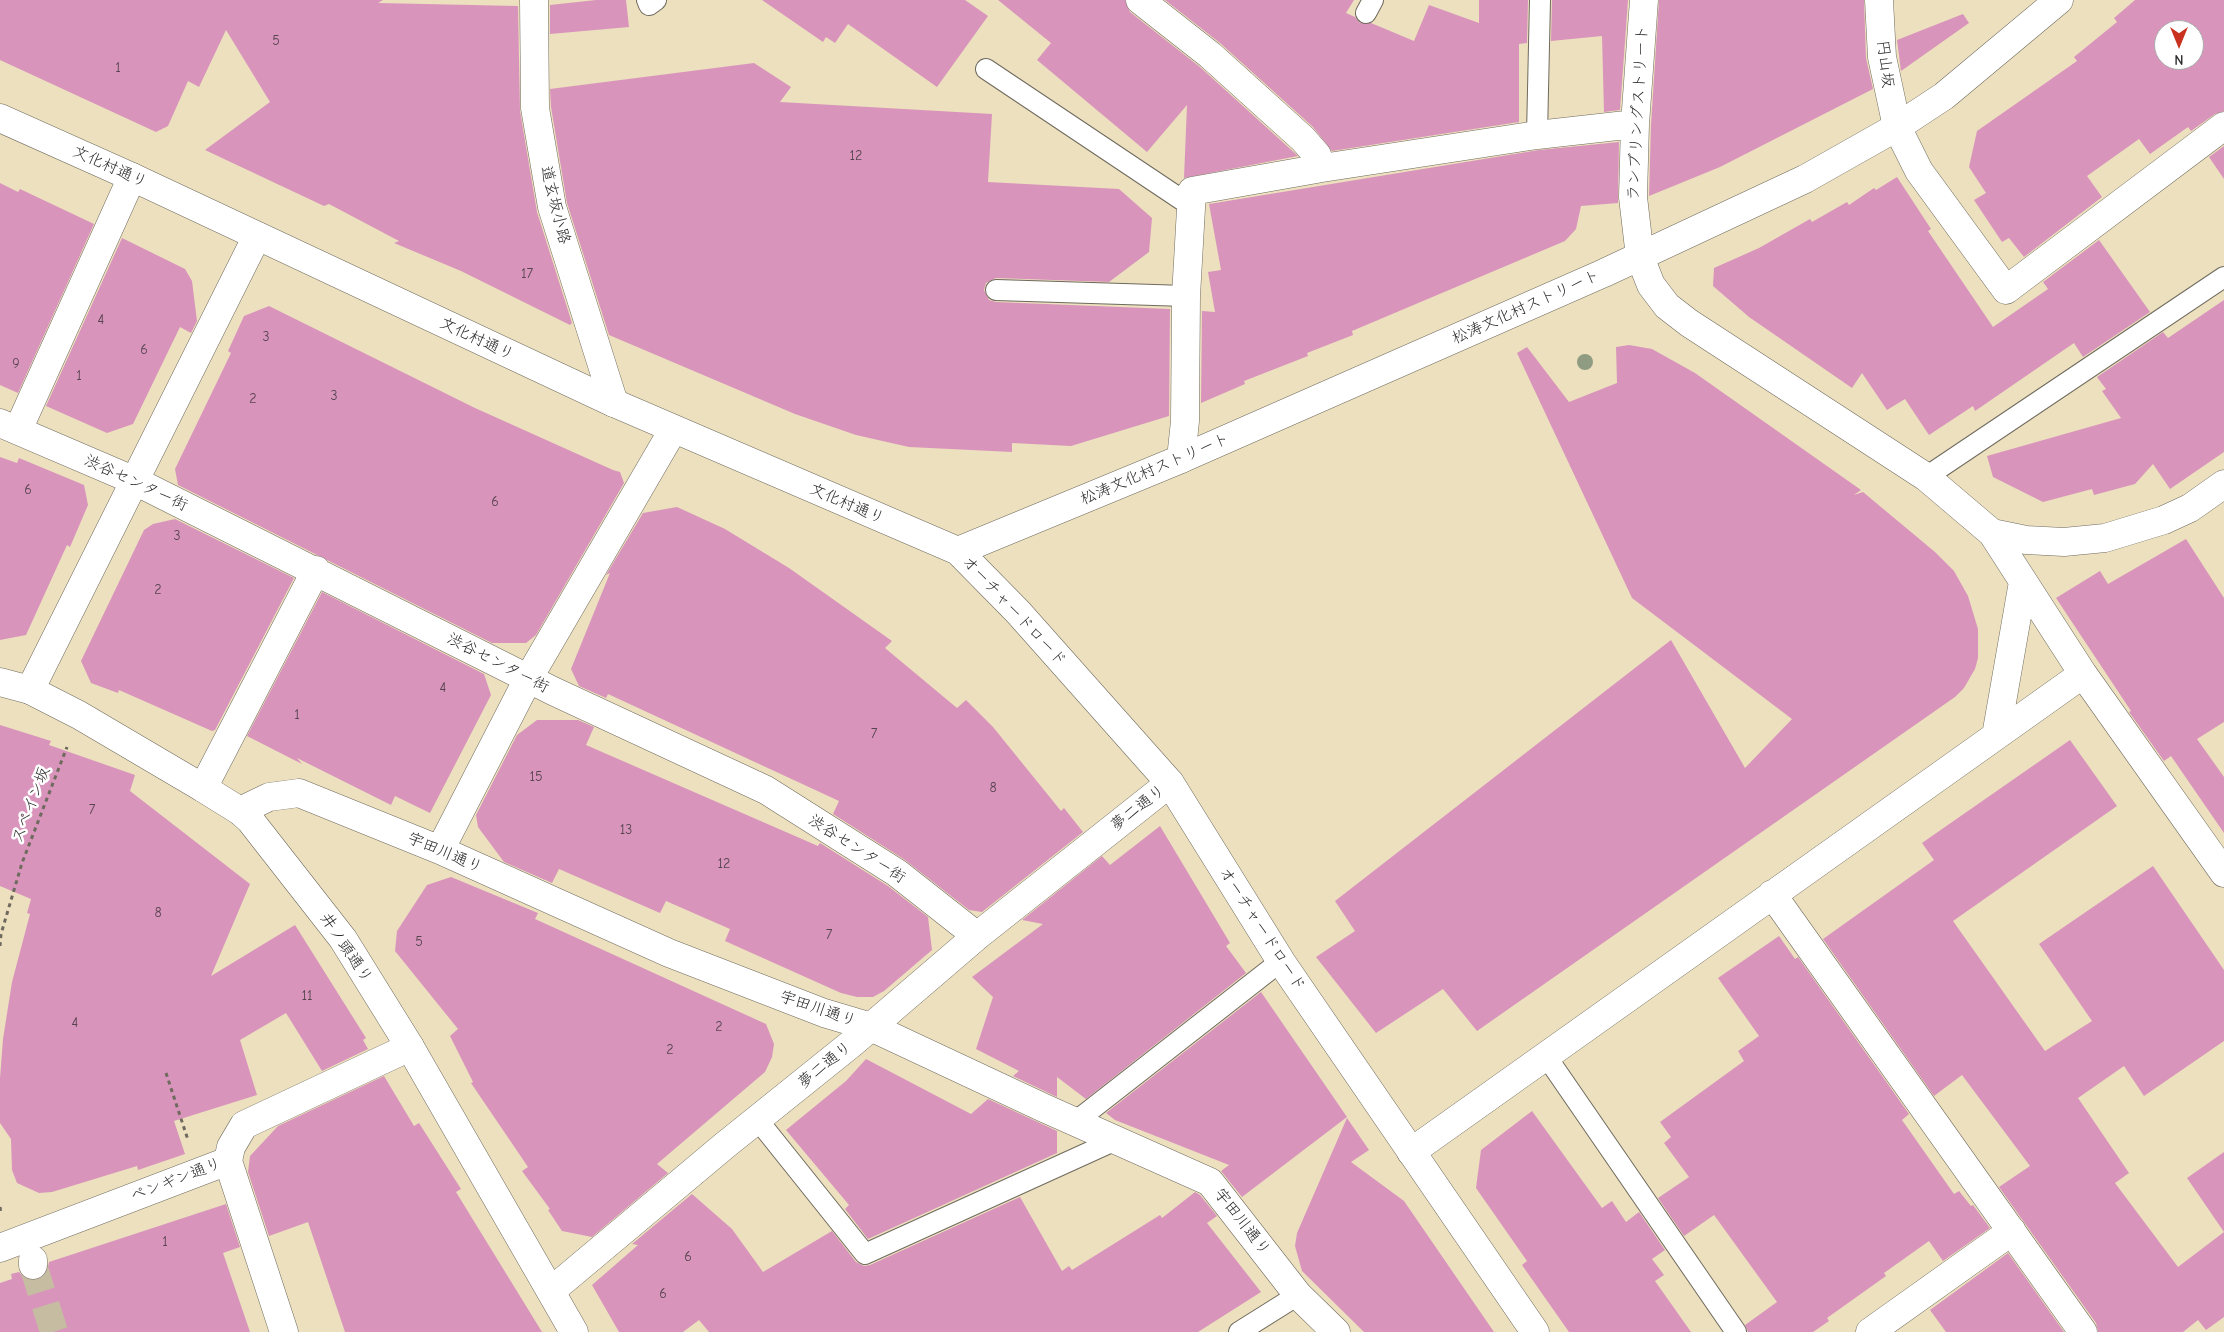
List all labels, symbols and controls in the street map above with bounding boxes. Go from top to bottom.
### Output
north arrow [2154,20,2204,70]
street label: ランブリングストリート [1624,25,1652,201]
house number: 5 [272,33,280,49]
street label: 円山坂 [1873,39,1897,89]
text: N [2174,51,2184,68]
house number: 1 [115,60,121,76]
street label: 文化村通り [70,142,150,192]
house number: 12 [850,148,862,164]
street label: 道玄坂小路 [536,164,574,246]
house number: 17 [521,266,533,282]
street label: 松涛文化村ストリート [1449,266,1603,348]
house number: 4 [98,312,104,328]
street label: 文化村通り [437,313,517,365]
house number: 3 [262,329,270,345]
house number: 6 [140,342,148,358]
house number: 9 [12,356,20,372]
house number: 1 [76,368,82,384]
house number: 3 [330,388,338,404]
house number: 2 [249,391,257,407]
street label: 松涛文化村ストリート [1078,429,1232,509]
street label: 渋谷センター街 [81,451,191,515]
street label: 文化村通り [806,480,888,528]
house number: 6 [24,482,32,498]
house number: 6 [491,494,499,510]
house number: 3 [173,528,181,544]
street label: オーチャードロード [958,552,1070,670]
house number: 2 [154,582,162,598]
street label: 渋谷センター街 [444,629,552,697]
house number: 4 [440,680,446,696]
house number: 1 [294,707,300,723]
house number: 7 [871,726,877,742]
street label: スペイン坂 [8,764,54,846]
house number: 15 [529,769,543,785]
house number: 8 [989,780,997,796]
street label: 夢二通り [1107,781,1169,835]
house number: 7 [89,802,95,818]
street label: 渋谷センター街 [805,810,909,888]
house number: 13 [620,822,632,838]
street label: 宇田川通り [404,829,486,877]
house number: 12 [718,856,730,872]
street label: オーチャードロード [1215,863,1309,995]
house number: 8 [154,905,162,921]
street label: 井ノ頭通り [316,909,376,987]
house number: 7 [826,927,832,943]
house number: 5 [415,934,423,950]
street label: 宇田川通り [777,987,859,1031]
house number: 11 [301,988,313,1004]
house number: 4 [72,1015,78,1031]
house number: 2 [715,1019,723,1035]
street label: 夢二通り [794,1037,856,1093]
house number: 2 [666,1042,674,1058]
street label: ペンギン通り [128,1154,224,1206]
street label: 宇田川通り [1210,1185,1274,1259]
house number: 1 [162,1234,168,1250]
house number: 6 [684,1249,692,1265]
house number: 6 [659,1286,667,1302]

